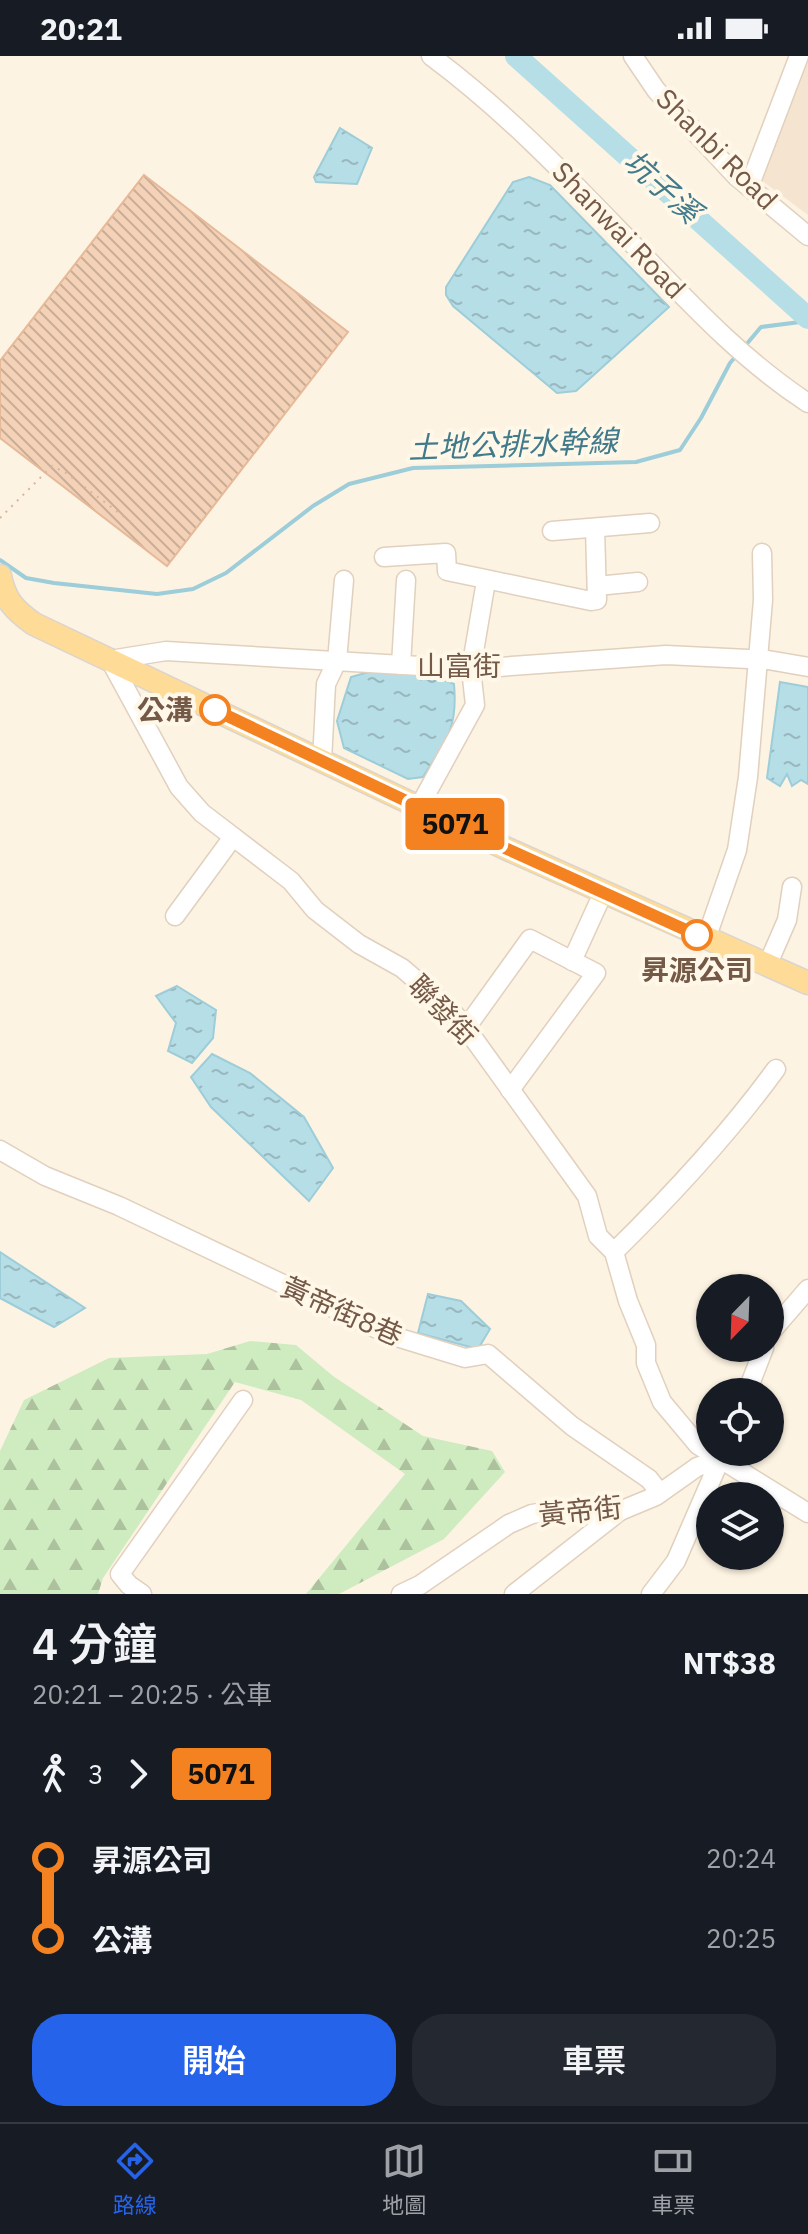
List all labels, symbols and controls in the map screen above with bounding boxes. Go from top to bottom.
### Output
text: 20:21 [40,9,122,48]
street label: Shanbi Road [649,80,786,217]
water label: 坑子溪 [617,141,712,233]
street label: Shanwai Road [545,153,694,306]
water label: 土地公排水幹線 [407,420,622,467]
street label: 山富街 [417,647,501,684]
place label: 公溝 [137,691,193,728]
marker: 公溝 [200,695,230,725]
line badge: 5071 [399,798,511,850]
text: 5071 [421,805,489,842]
marker: 昇源公司 [682,920,712,950]
place label: 昇源公司 [641,951,753,988]
street label: 聯發街 [401,967,486,1053]
street label: 黃帝街8巷 [276,1267,409,1354]
north arrow [696,1274,784,1362]
map controls [696,1274,784,1570]
button: locate [696,1378,784,1466]
button: layers [696,1482,784,1570]
street label: 黃帝街 [536,1488,624,1533]
text: 4 分鐘 [32,1615,157,1672]
text: NT$38 [683,1643,776,1682]
text: 20:21 – 20:25 · 公車 [32,1677,272,1711]
icon: walk [32,1752,76,1796]
icon: forward [116,1752,160,1796]
text: 5071 [188,1755,255,1792]
text: 3 [88,1757,104,1791]
text: 昇源公司 [92,1840,212,1879]
text: 20:24 [706,1841,776,1875]
text: 公溝 [92,1920,152,1959]
text: 20:25 [706,1921,776,1955]
button: 開始 [32,2014,396,2106]
button: 車票 [412,2014,776,2106]
tab: 路線 [113,2139,157,2219]
tab: 地圖 [382,2139,426,2219]
tab: 車票 [651,2139,695,2219]

